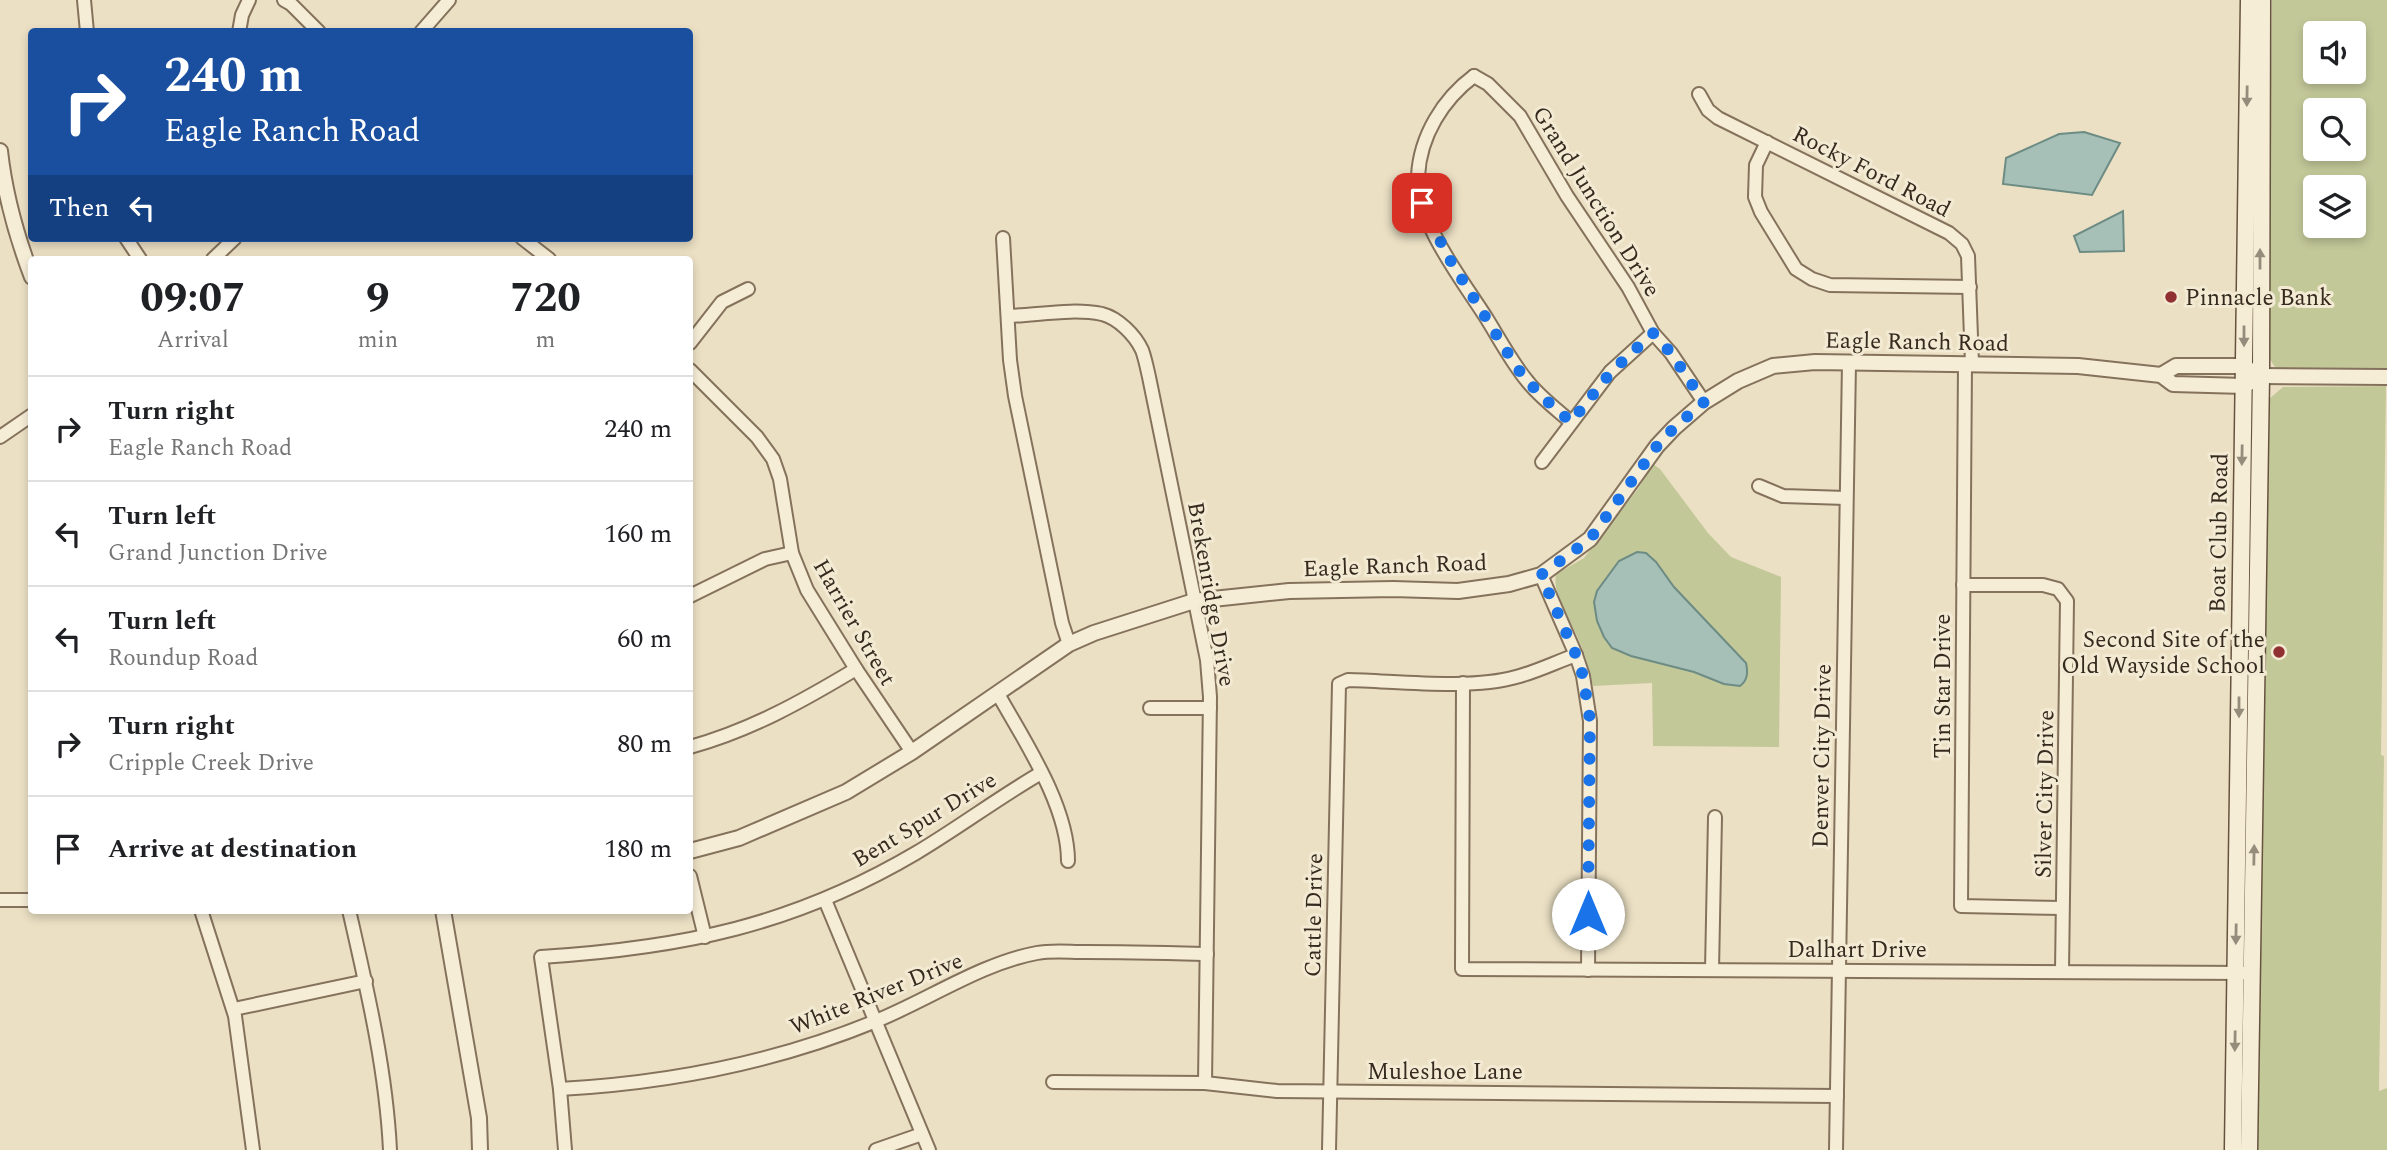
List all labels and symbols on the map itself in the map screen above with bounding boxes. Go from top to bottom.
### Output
one-way arrow [2242,85,2253,107]
street label: Grand Junction Drive [1523,99,1669,304]
street label: Rocky Ford Road [1786,117,1957,227]
pin [1392,173,1452,233]
one-way arrow [2254,248,2266,270]
place label: Pinnacle Bank [2185,281,2332,316]
marker: Pinnacle Bank [2163,289,2179,305]
street label: Eagle Ranch Road [1825,323,2009,362]
one-way arrow [2238,326,2250,348]
one-way arrow [2236,444,2248,466]
street label: Boat Club Road [2201,453,2238,613]
street label: Brekenridge Drive [1177,499,1244,689]
street label: Eagle Ranch Road [1302,546,1488,587]
street label: Harrier Street [803,553,904,693]
street label: Tin Star Drive [1926,614,1961,758]
place label: Second Site of the Old Wayside School [2061,623,2265,684]
marker: Second Site of the Old Wayside School [2271,644,2287,660]
street label: Denver City Drive [1803,664,1842,848]
one-way arrow [2233,696,2245,718]
street label: Silver City Drive [2027,710,2064,879]
street label: Bent Spur Drive [846,763,1004,877]
one-way arrow [2248,844,2259,866]
street label: Cattle Drive [1296,853,1333,977]
position arrow [1551,877,1625,951]
one-way arrow [2230,923,2242,945]
street label: Dalhart Drive [1787,933,1927,968]
street label: White River Drive [785,944,968,1045]
one-way arrow [2229,1030,2240,1052]
street label: Muleshoe Lane [1367,1055,1523,1090]

